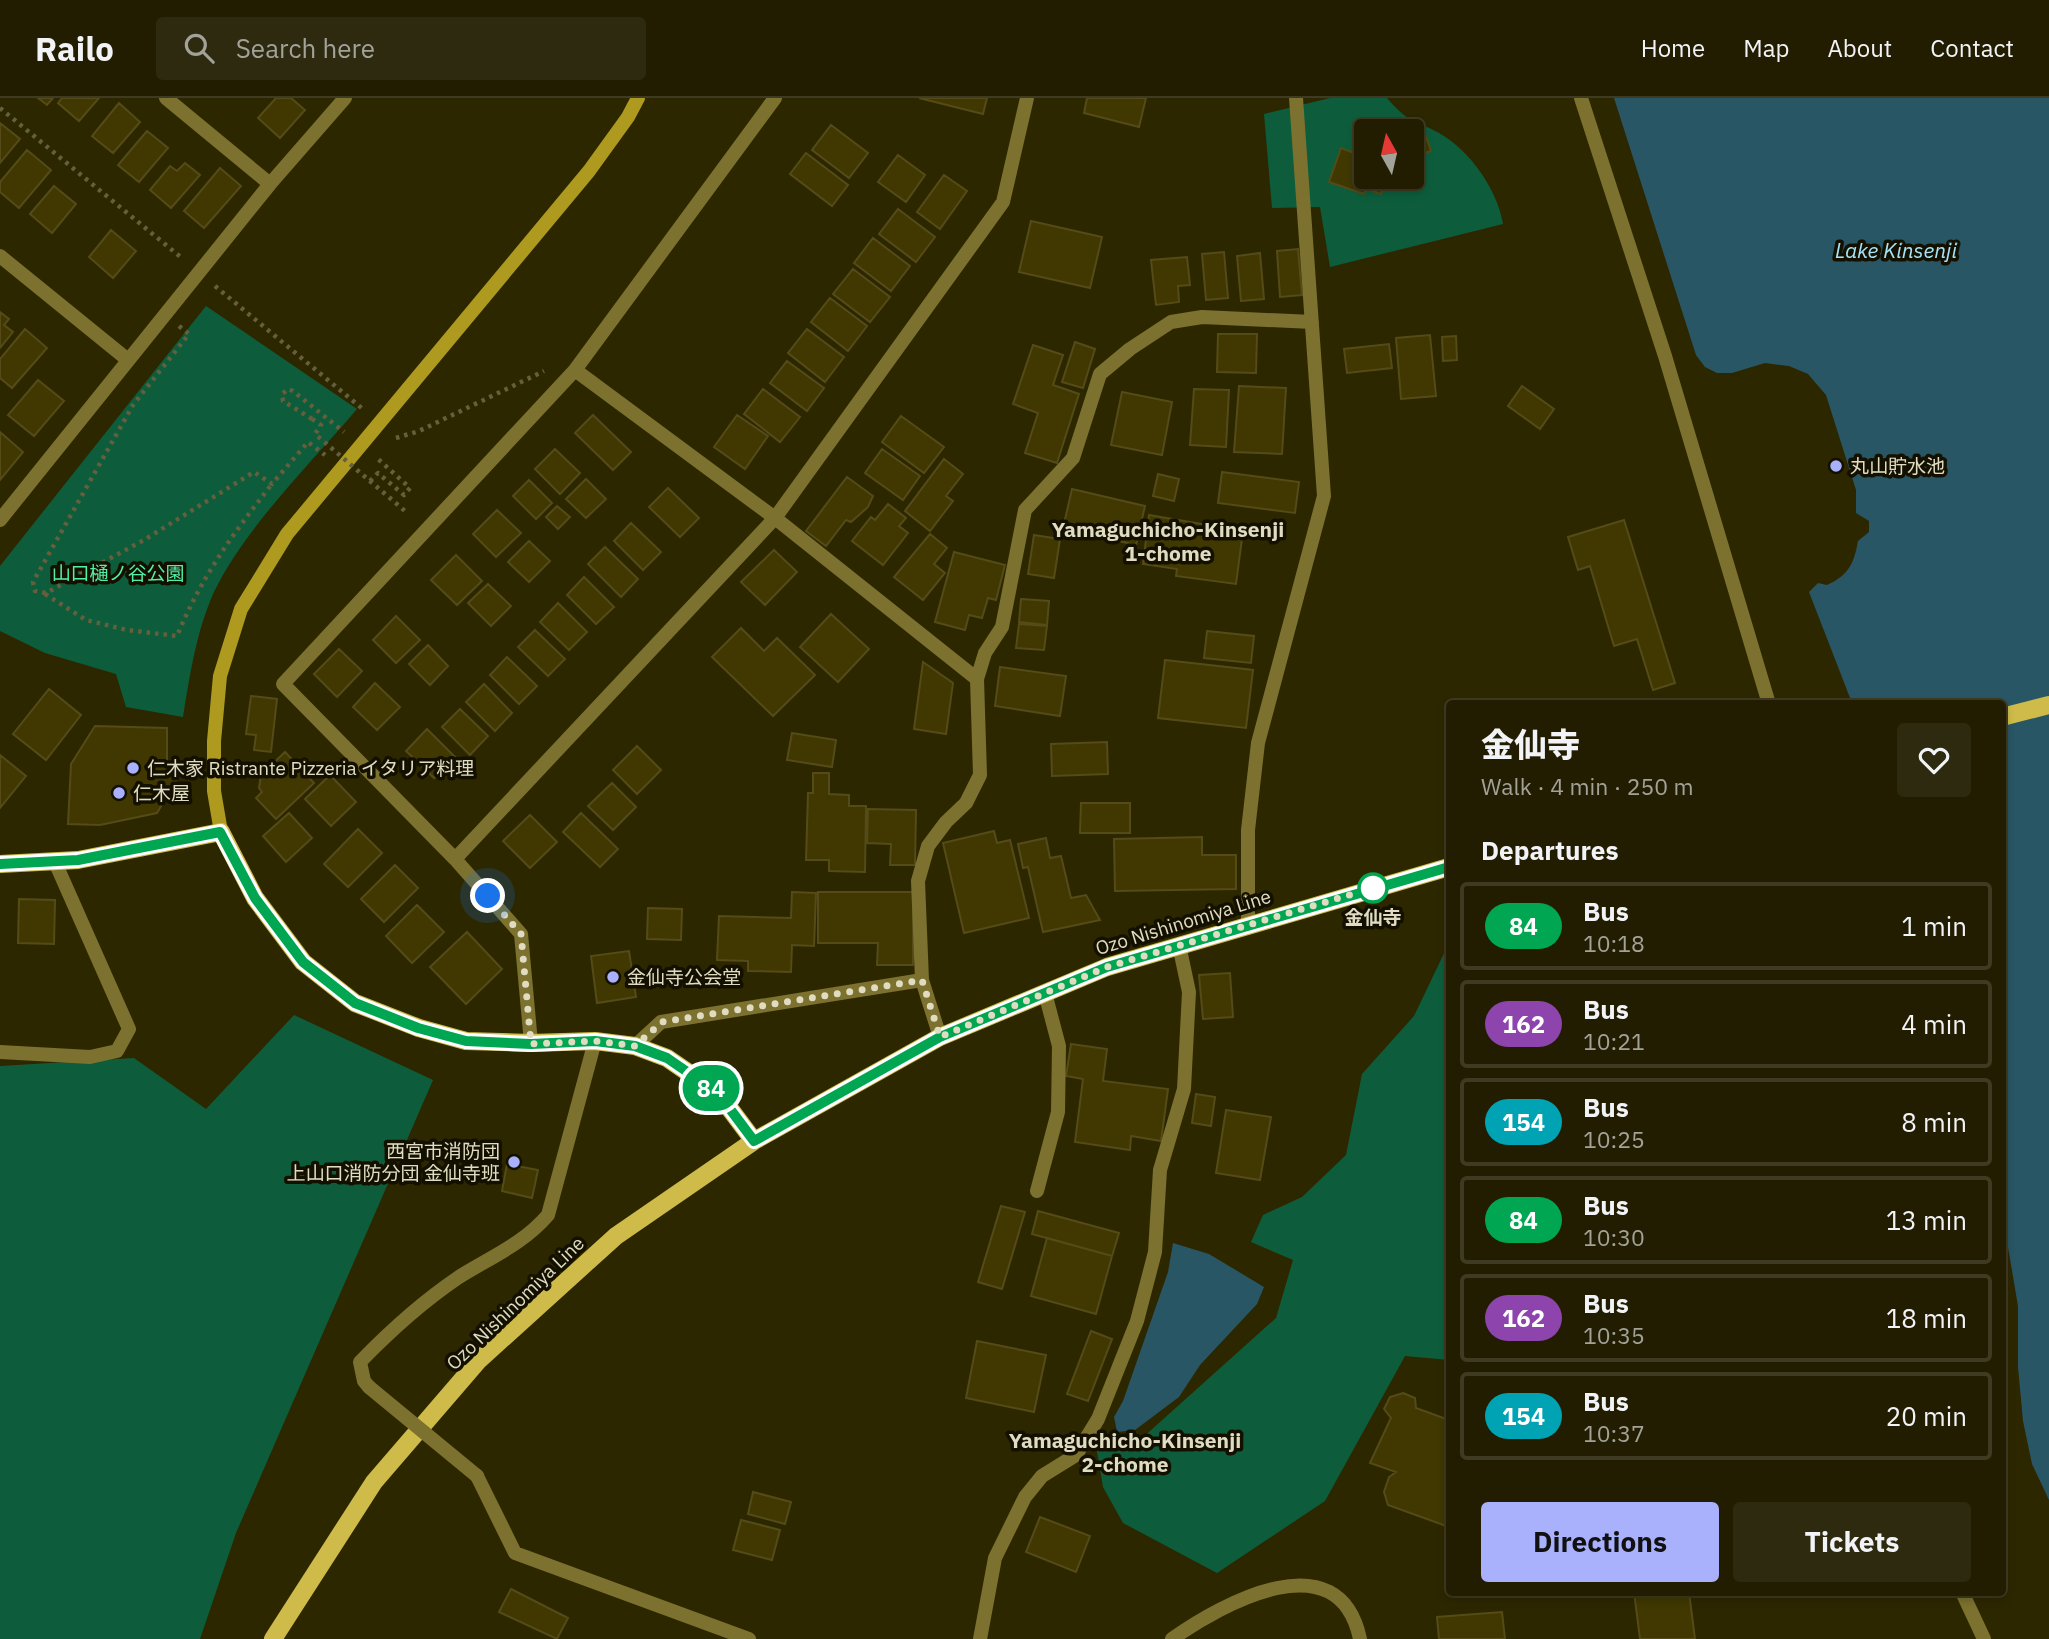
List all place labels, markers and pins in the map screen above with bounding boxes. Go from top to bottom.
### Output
place label: 丸山貯水池 [1850,454,1945,478]
marker: 丸山貯水池 [1828,458,1844,474]
place label: 仁木家 Ristrante Pizzeria イタリア料理 [147,756,474,780]
marker: 仁木家 Ristrante Pizzeria イタリア料理 [125,760,141,776]
place label: 仁木屋 [133,781,190,805]
marker: 仁木屋 [111,785,127,801]
marker: 金仙寺 [1358,873,1388,903]
place label: 金仙寺 [1344,905,1402,929]
place label: 金仙寺公会堂 [627,965,741,989]
marker: 金仙寺公会堂 [605,969,621,985]
place label: 西宮市消防団 上山口消防分団 金仙寺班 [287,1139,500,1185]
marker: 西宮市消防団 上山口消防分団 金仙寺班 [506,1154,522,1170]

